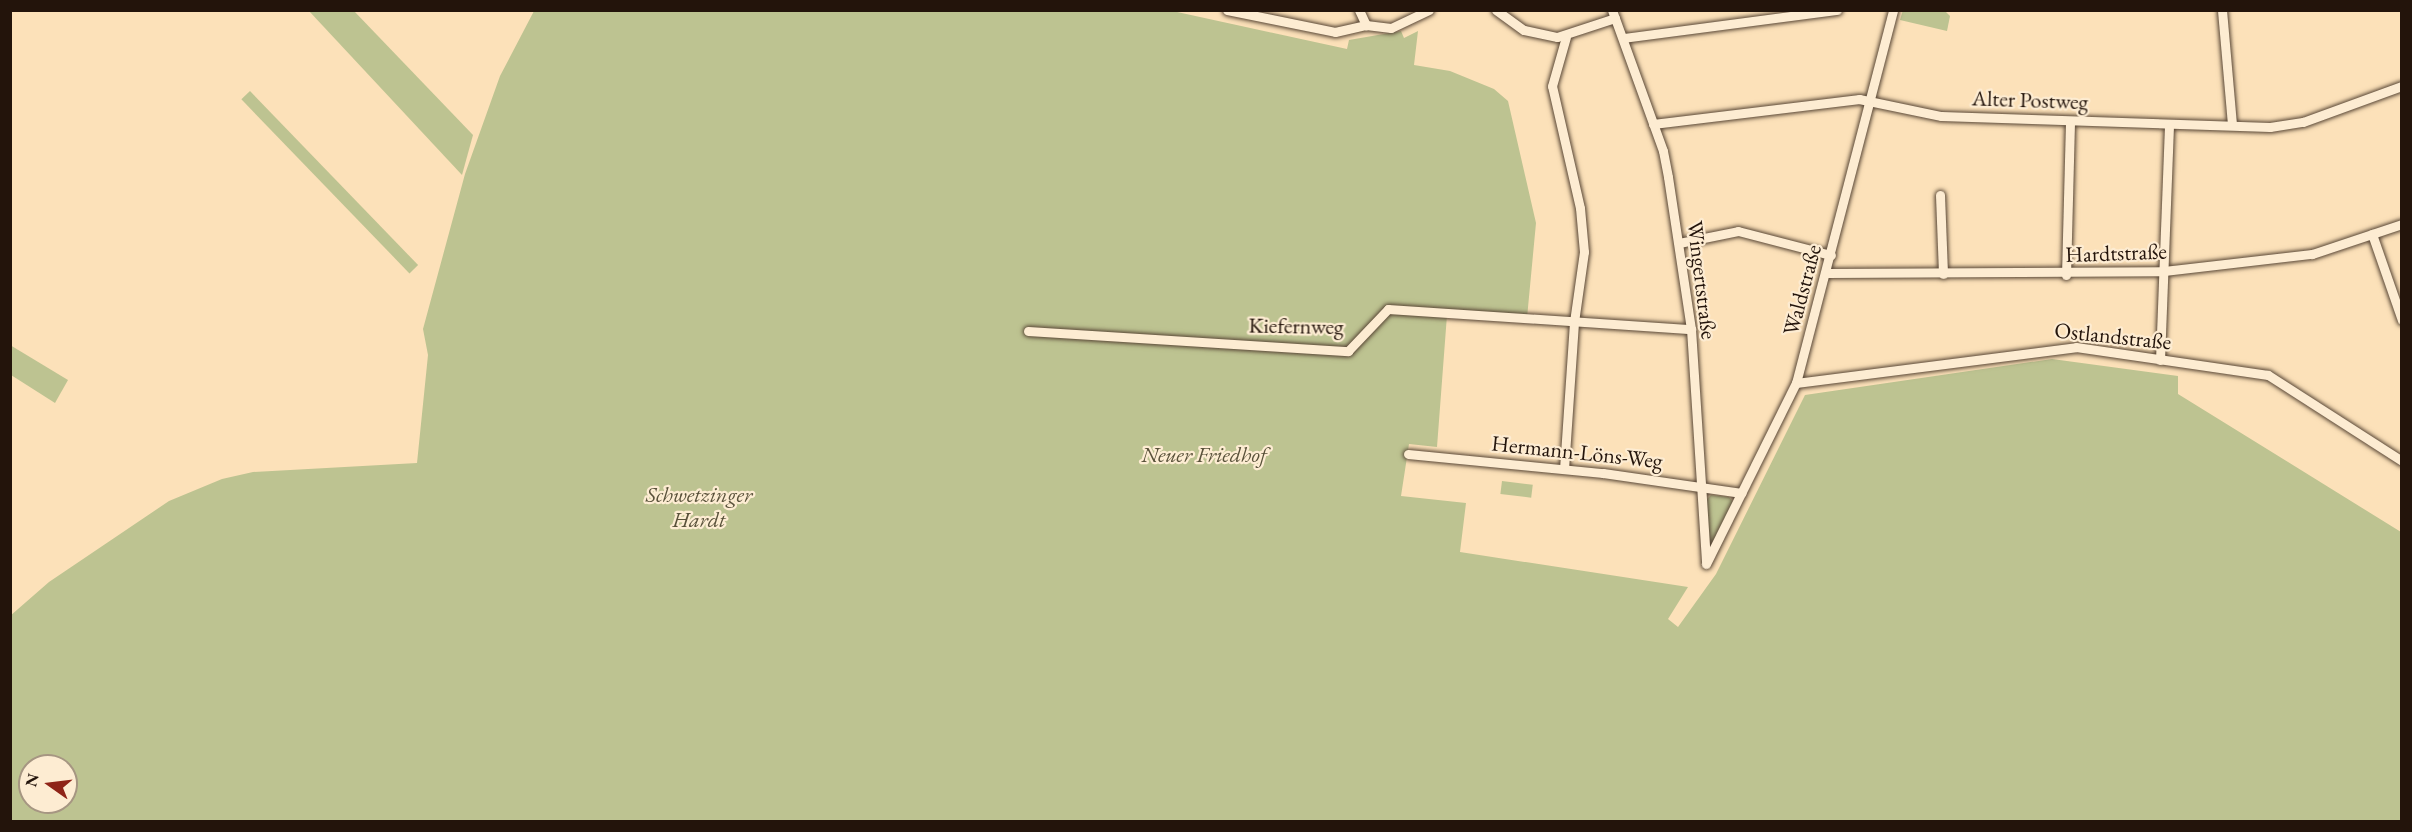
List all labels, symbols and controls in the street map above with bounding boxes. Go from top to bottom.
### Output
street label: Alter Postweg [1971,85,2089,115]
street label: Wingertstraße [1682,219,1722,341]
street label: Hardtstraße [2065,238,2167,268]
street label: Waldstraße [1777,242,1827,338]
street label: Kiefernweg [1248,312,1344,340]
street label: Ostlandstraße [2053,317,2173,355]
street label: Hermann-Löns-Weg [1490,430,1664,474]
park label: Neuer Friedhof [1141,442,1267,468]
park label: Schwetzinger Hardt [646,481,752,532]
north arrow [18,754,78,814]
text: N [20,771,44,789]

